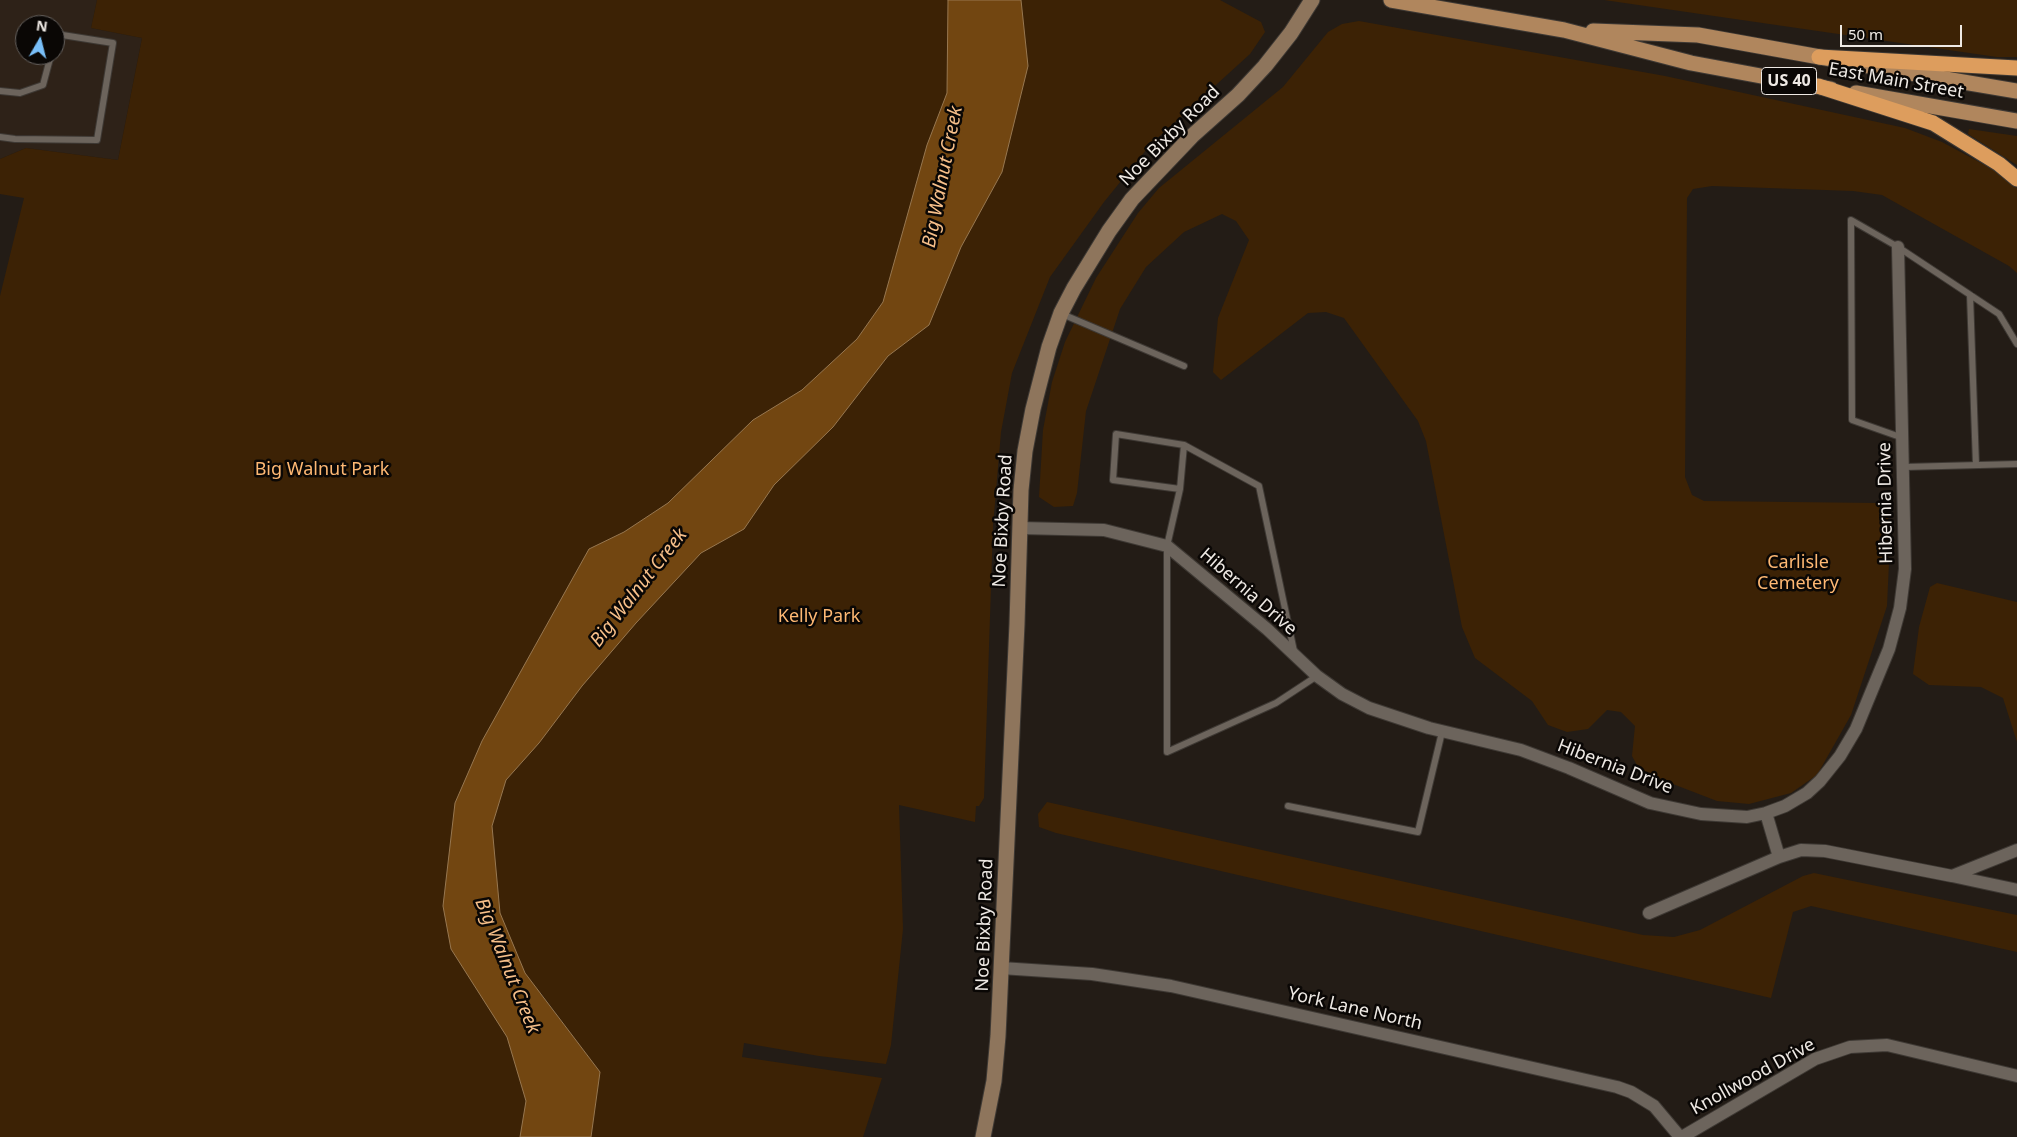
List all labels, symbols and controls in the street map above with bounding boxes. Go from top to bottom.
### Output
north arrow [15,15,65,65]
text: N [35,15,49,36]
scale bar [1842,15,1964,47]
text: 50 m [1848,24,1883,44]
street label: East Main Street [1827,58,1965,104]
road number: US 40 [1762,68,1816,94]
street label: Noe Bixby Road [1115,81,1225,191]
water label: Big Walnut Creek [918,104,968,250]
street label: Hibernia Drive [1874,442,1898,564]
street label: Noe Bixby Road [989,454,1017,588]
park label: Big Walnut Park [255,459,389,481]
water label: Big Walnut Creek [586,524,692,652]
street label: Hibernia Drive [1195,544,1301,640]
park label: Carlisle Cemetery [1757,552,1839,594]
park label: Kelly Park [778,606,860,628]
street label: Hibernia Drive [1554,735,1676,799]
street label: Noe Bixby Road [972,858,998,992]
water label: Big Walnut Creek [470,895,544,1037]
street label: York Lane North [1286,983,1424,1035]
street label: Knollwood Drive [1687,1034,1819,1120]

